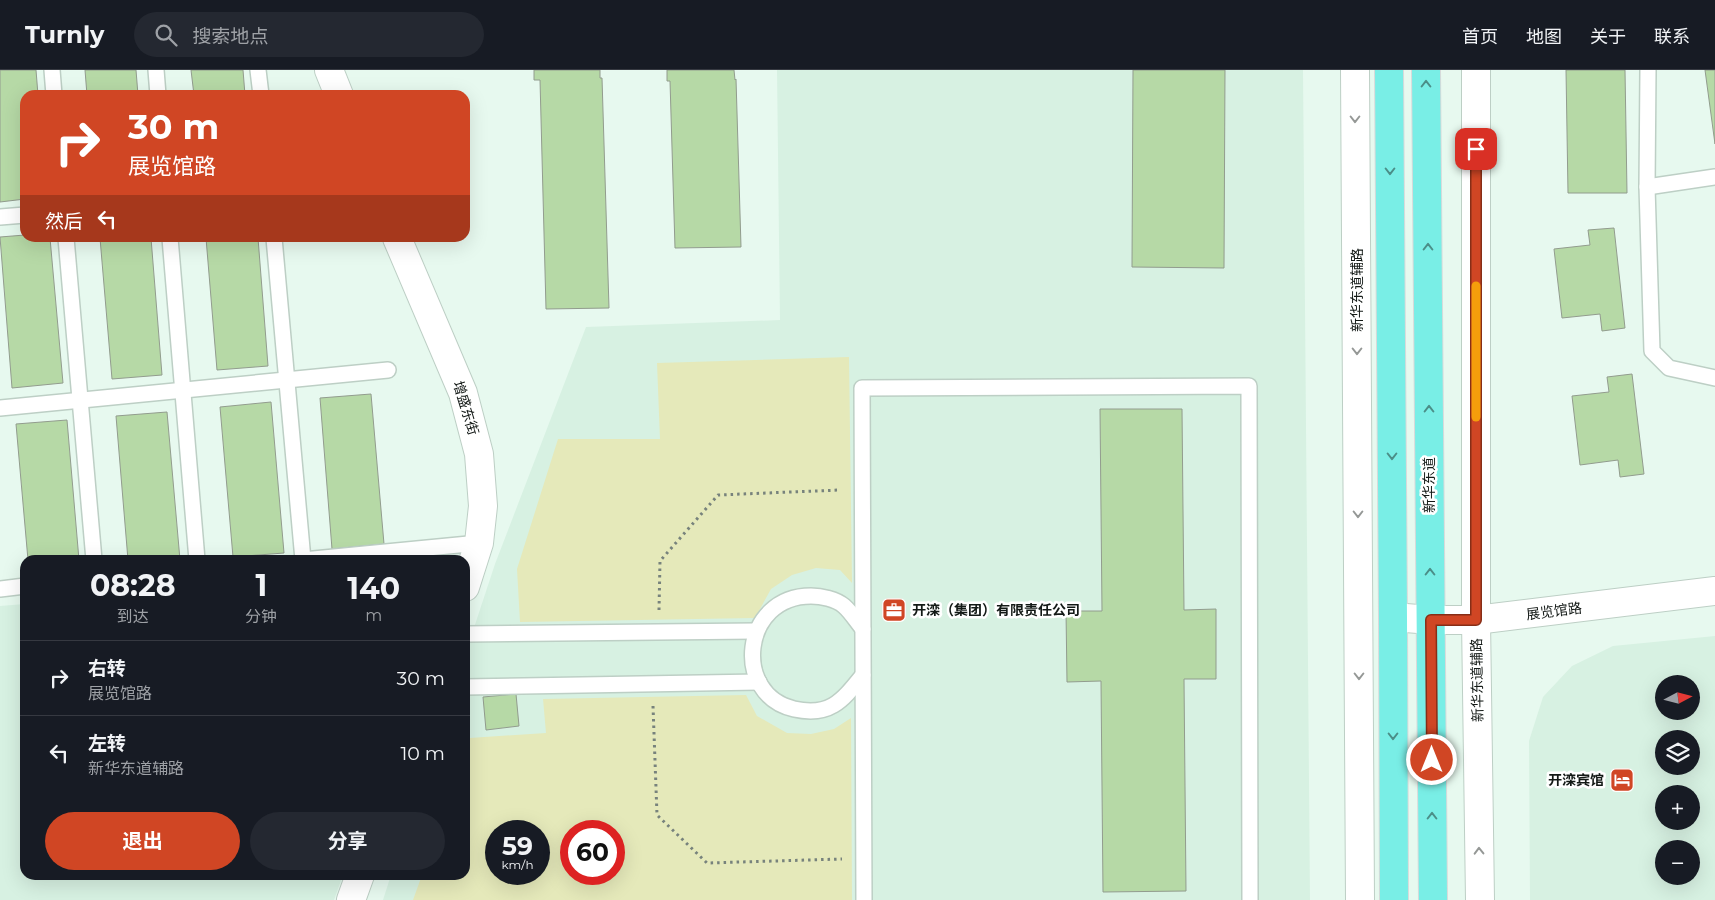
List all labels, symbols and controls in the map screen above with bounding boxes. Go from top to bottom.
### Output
search box [134,12,484,57]
text: Turnly [25,20,104,49]
icon: search [152,21,180,49]
text: 搜索地点 [192,25,268,48]
text: 首页 [1462,26,1498,48]
text: 地图 [1526,26,1562,48]
text: 关于 [1590,26,1626,48]
text: 联系 [1654,26,1690,48]
one-way arrow [1421,80,1431,88]
text: 30 m [128,105,219,148]
icon: right [45,110,110,175]
one-way arrow [1350,115,1360,123]
pin [1455,128,1497,170]
icon: arrive [1462,135,1490,163]
text: 展览馆路 [128,153,216,180]
one-way arrow [1384,167,1395,175]
icon: left [93,205,121,233]
text: 然后 [45,210,83,233]
one-way arrow [1422,242,1433,250]
street label: 新华东道辅路 [1348,248,1366,332]
one-way arrow [1352,348,1362,355]
street label: 增盛东街 [449,379,483,437]
one-way arrow [1424,405,1434,412]
one-way arrow [1387,452,1397,460]
street label: 新华东道 [1420,457,1438,513]
one-way arrow [1353,510,1363,518]
text: 08:28 [90,567,175,604]
text: 1 [255,567,267,604]
one-way arrow [1425,567,1435,575]
text: 140 [347,570,400,607]
office icon: 开滦（集团）有限责任公司 [881,597,907,623]
street label: 展览馆路 [1525,599,1583,623]
place label: 开滦（集团）有限责任公司 [912,601,1080,619]
text: m [365,606,382,625]
text: 到达 [117,607,149,626]
text: 分钟 [245,607,277,626]
street label: 新华东道辅路 [1467,638,1487,722]
text: 右转 [88,657,126,680]
icon: right [45,664,73,692]
text: 30 m [397,667,445,690]
one-way arrow [1354,672,1364,680]
north arrow [1655,675,1700,720]
map controls [1655,675,1700,885]
text: 展览馆路 [88,684,152,703]
button: layers [1655,730,1700,775]
text: 左转 [88,732,126,755]
one-way arrow [1388,732,1398,740]
position arrow [1405,733,1457,785]
icon: left [45,739,73,767]
text: 10 m [400,742,445,765]
text: 新华东道辅路 [88,759,184,778]
hotel icon: 开滦宾馆 [1609,767,1635,793]
place label: 开滦宾馆 [1548,771,1604,789]
button: + [1655,785,1700,830]
button: 退出 [45,812,240,870]
button: 分享 [250,812,445,870]
one-way arrow [1427,812,1437,820]
speed limit sign: 60 [560,820,625,885]
text: 59 [502,831,533,861]
button: − [1655,840,1700,885]
one-way arrow [1474,847,1484,855]
text: km/h [501,857,534,872]

